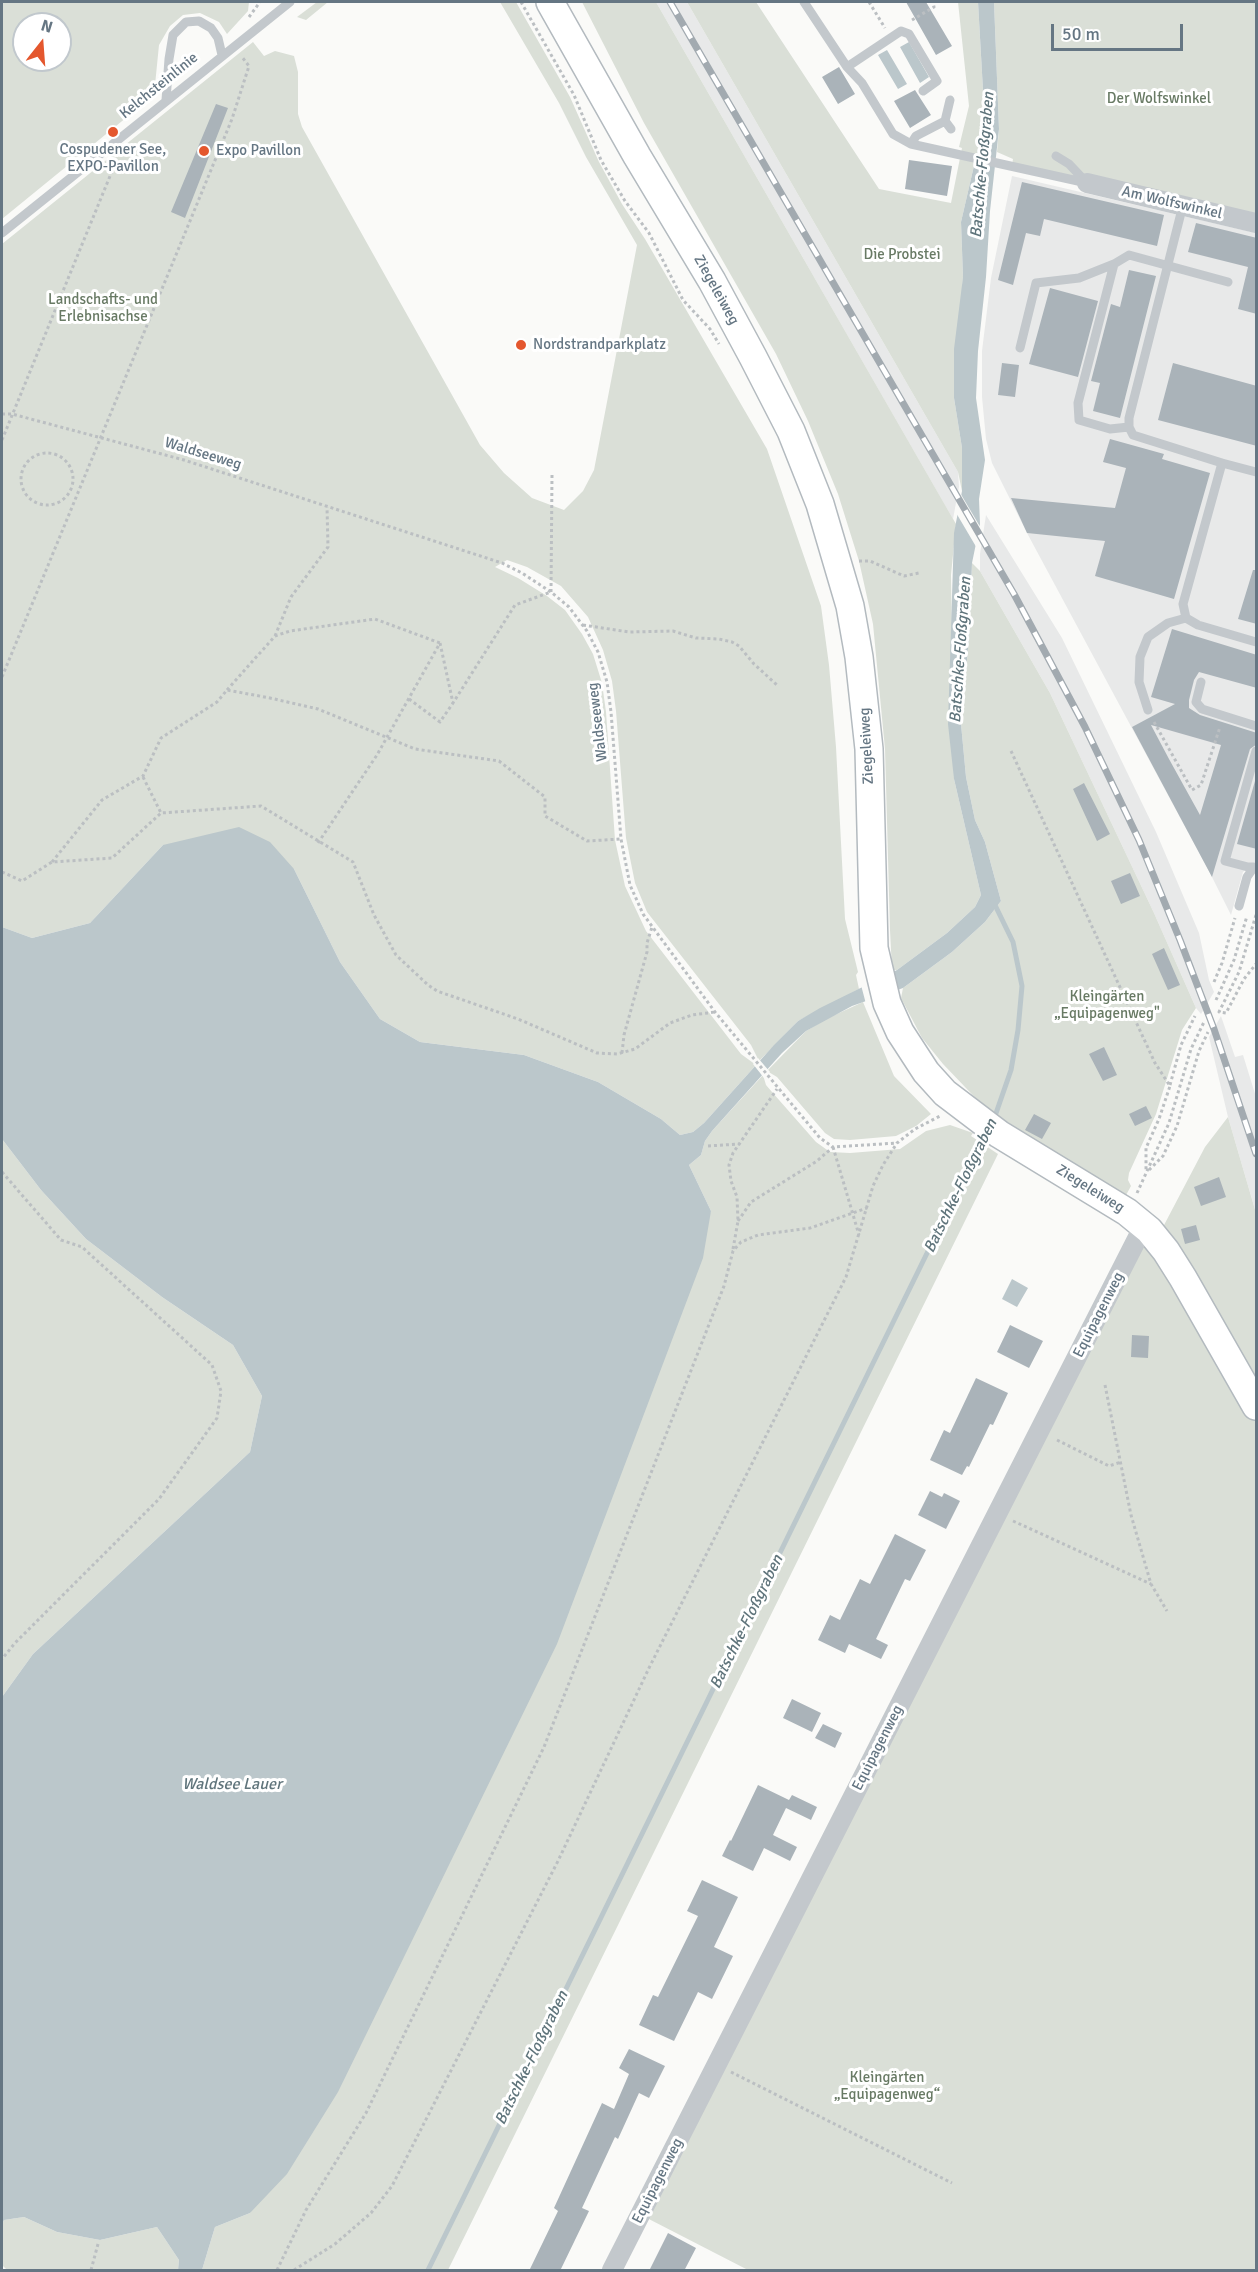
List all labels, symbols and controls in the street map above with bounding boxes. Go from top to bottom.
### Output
north arrow [12,12,72,72]
scale bar [1054,12,1186,50]
text: N [38,16,55,38]
text: 50 m [1062,23,1100,45]
street label: Kelchsteinlinie [116,49,202,123]
park label: Der Wolfswinkel [1107,90,1211,108]
water label: Batschke‐Floßgraben [967,91,999,239]
marker: Cospudener See, EXPO-Pavillon [106,125,120,139]
place label: Cospudener See, EXPO-Pavillon [60,141,166,176]
place label: Expo Pavillon [216,142,301,160]
marker: Expo Pavillon [197,144,211,158]
street label: Am Wolfswinkel [1120,183,1224,223]
park label: Die Probstei [863,246,941,264]
street label: Ziegeleiweg [689,252,743,328]
park label: Landschafts- und Erlebnisachse [48,291,158,326]
place label: Nordstrandparkplatz [533,336,666,354]
marker: Nordstrandparkplatz [514,338,528,352]
street label: Waldseeweg [162,434,244,474]
water label: Batschke‐Floßgraben [946,576,976,724]
street label: Waldseeweg [584,681,612,763]
street label: Ziegeleiweg [856,707,878,785]
park label: Kleingärten „Equipagenweg" [1054,988,1160,1023]
water label: Batschke‐Floßgraben [920,1116,1002,1256]
street label: Ziegeleiweg [1053,1161,1127,1217]
street label: Equipagenweg [1070,1269,1128,1361]
water label: Batschke‐Floßgraben [706,1552,788,1692]
street label: Equipagenweg [849,1702,907,1794]
water label: Waldsee Lauer [182,1775,282,1795]
water label: Batschke‐Floßgraben [491,1988,573,2128]
park label: Kleingärten „Equipagenweg“ [834,2069,940,2104]
street label: Equipagenweg [629,2135,687,2227]

